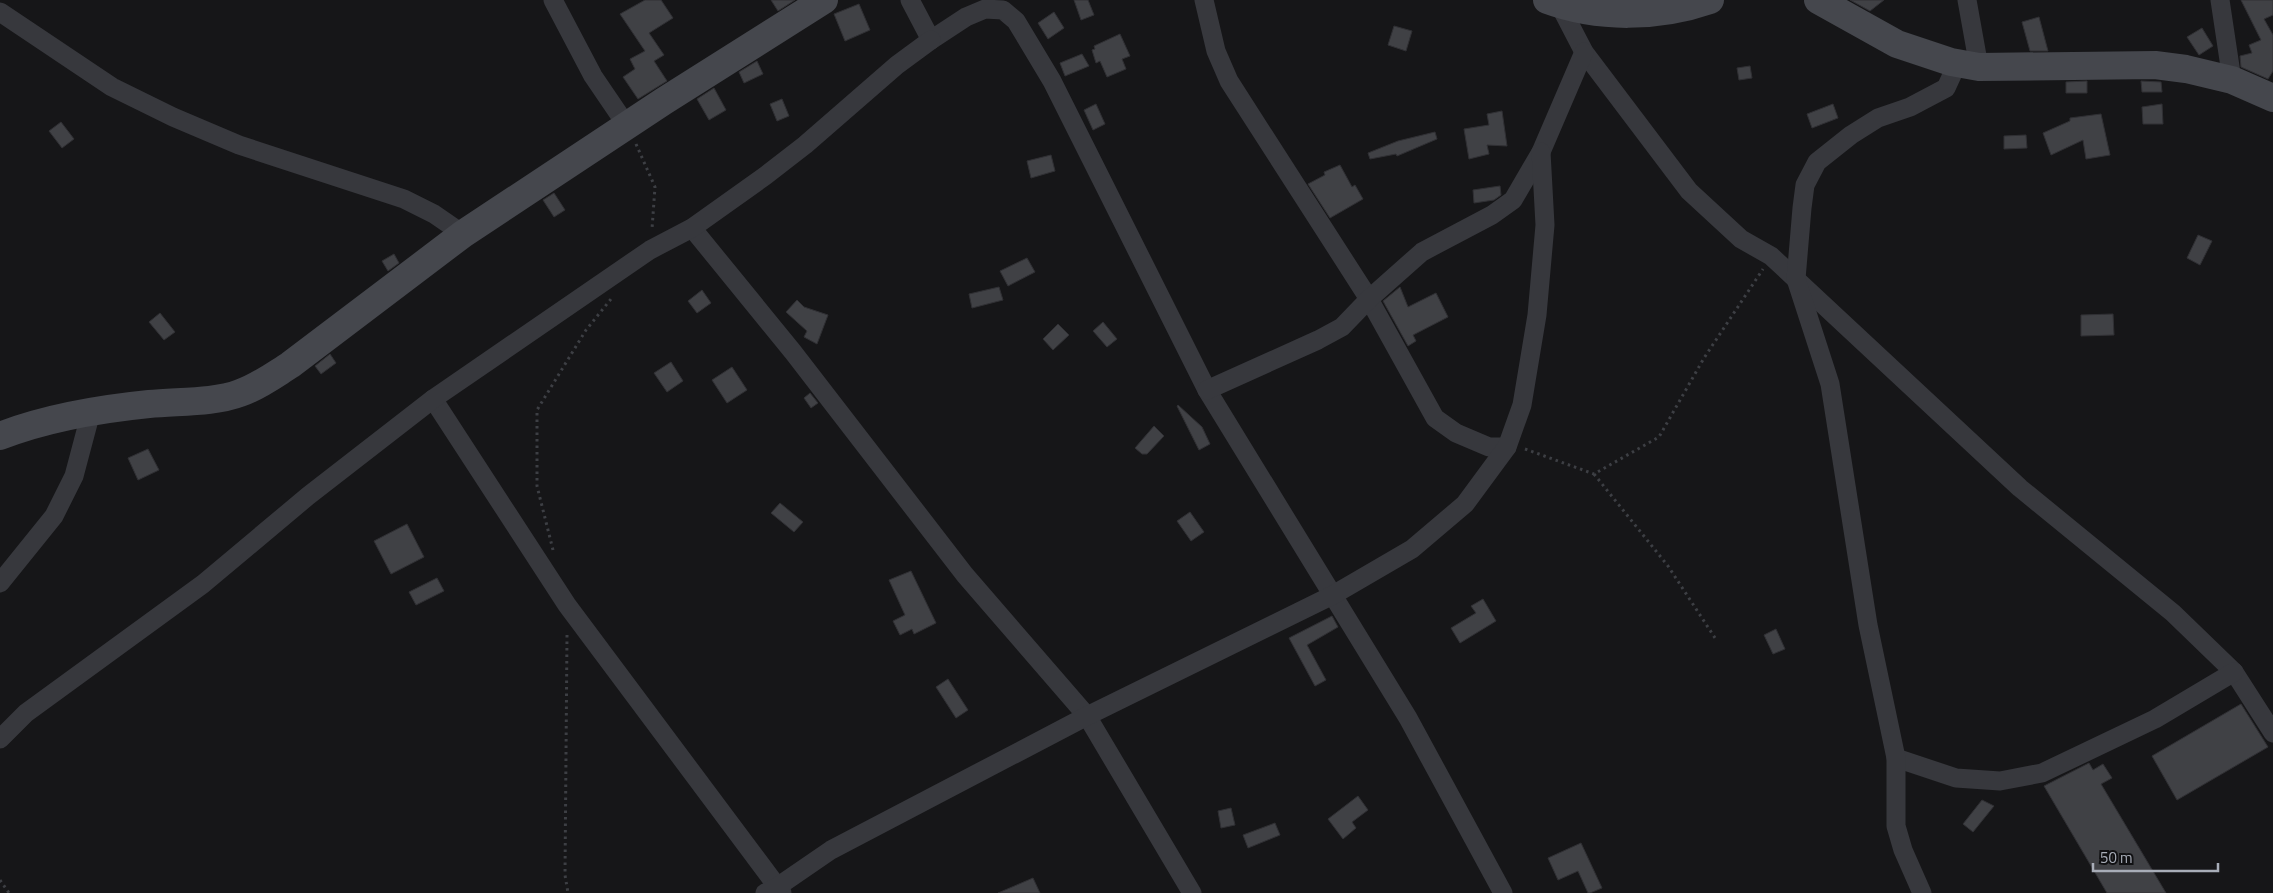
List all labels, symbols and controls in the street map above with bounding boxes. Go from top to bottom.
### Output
scale bar [2093,840,2218,872]
text: 50 m [2100,846,2133,869]

